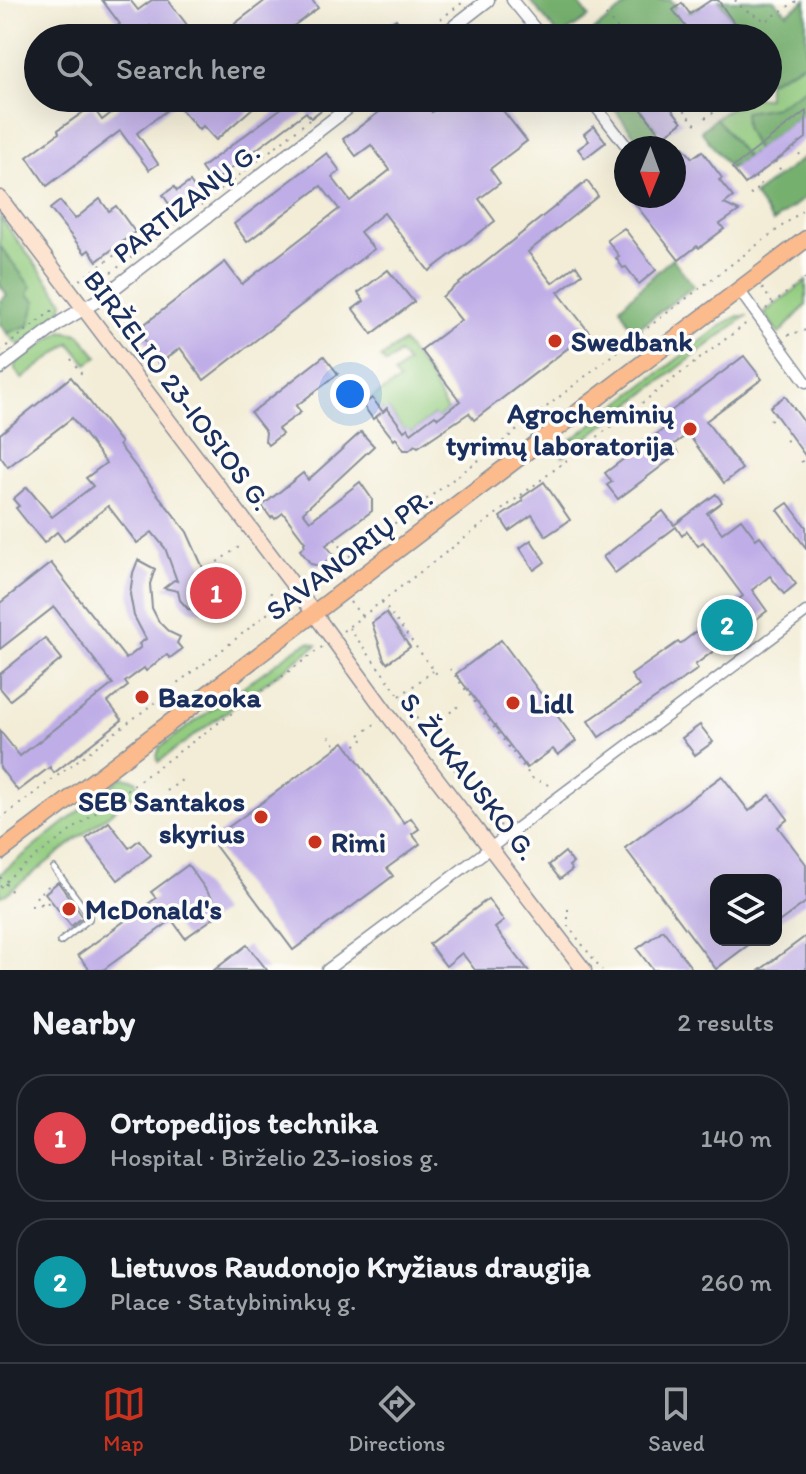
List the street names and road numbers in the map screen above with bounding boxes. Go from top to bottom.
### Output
street label: PARTIZANŲ G. [106,134,266,270]
street label: BIRŽELIO 23-IOSIOS G. [77,263,279,517]
street label: SAVANORIŲ PR. [259,480,439,628]
street label: S. ŽUKAUSKO G. [393,685,545,867]

